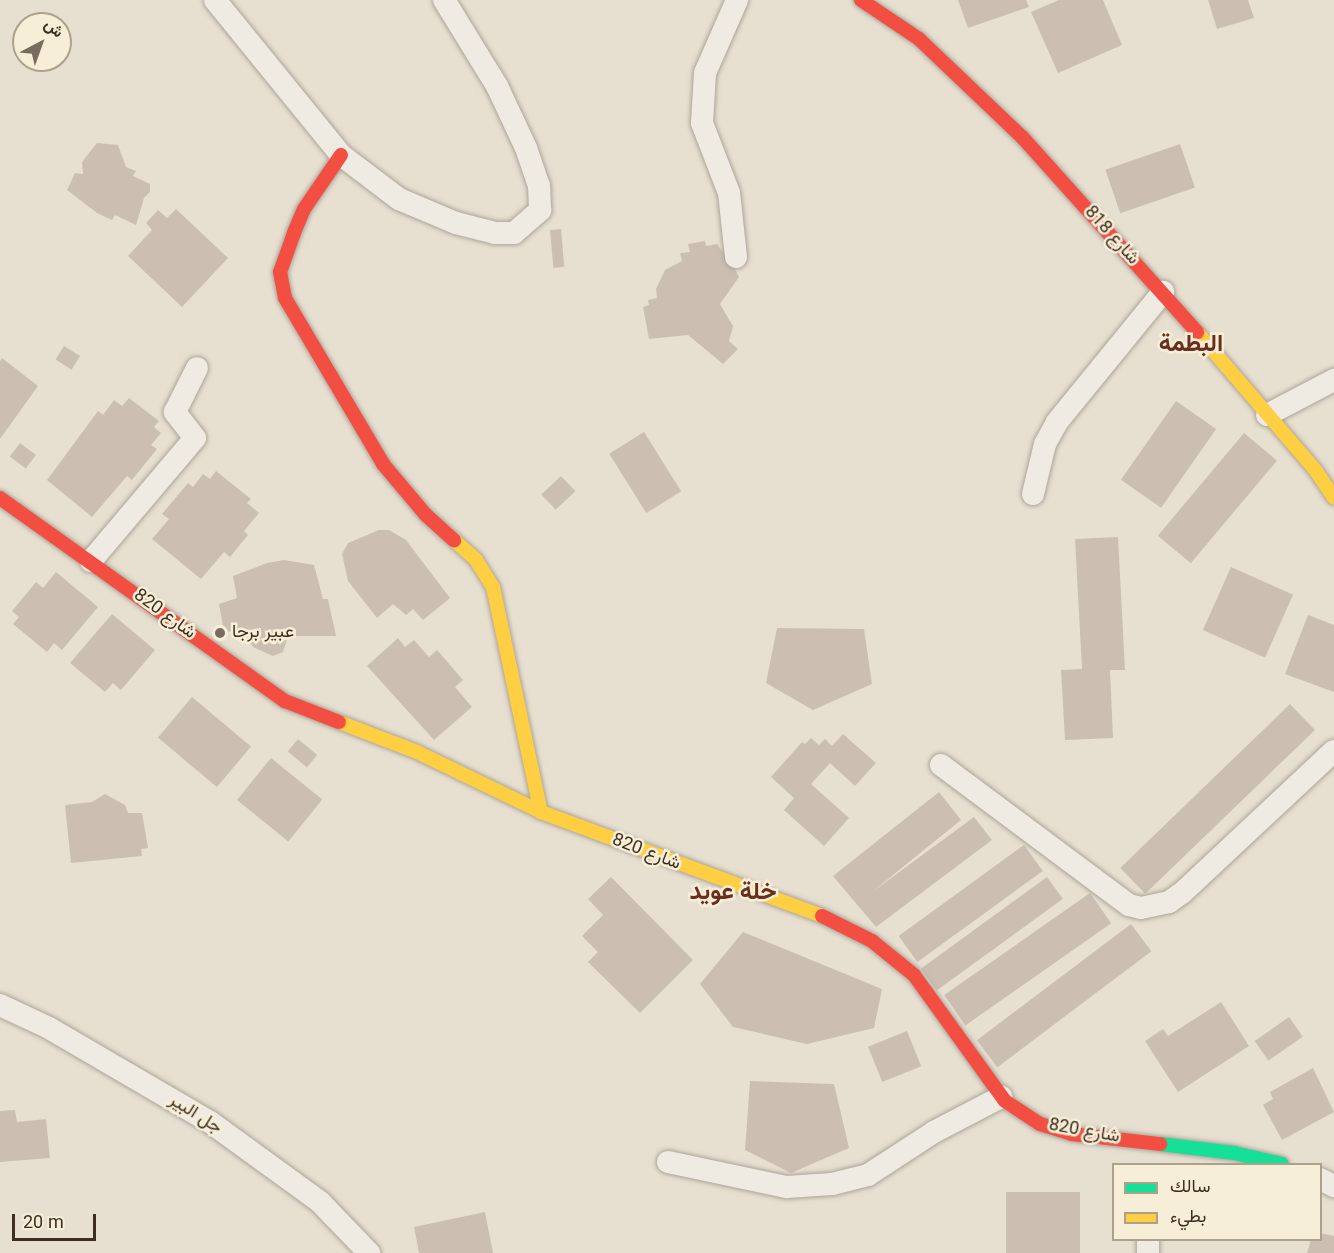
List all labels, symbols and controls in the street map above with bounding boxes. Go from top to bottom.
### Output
north arrow [12,12,72,72]
text: ش [37,14,68,45]
street label: شارع 818 [1079,202,1143,270]
district label: البطمة [1159,332,1223,360]
street label: شارع 820 [129,585,199,645]
place label: عبير برجا [232,622,294,644]
marker: عبير برجا [213,626,227,640]
street label: شارع 820 [609,830,683,876]
district label: خلة عويد [689,880,777,908]
street label: جل البير [164,1090,226,1140]
street label: شارع 820 [1047,1115,1121,1149]
legend [1112,1163,1322,1241]
text: سالك [1170,1174,1210,1202]
scale bar [15,1202,99,1240]
text: بطيء [1170,1204,1206,1232]
text: 20 m [23,1210,64,1238]

